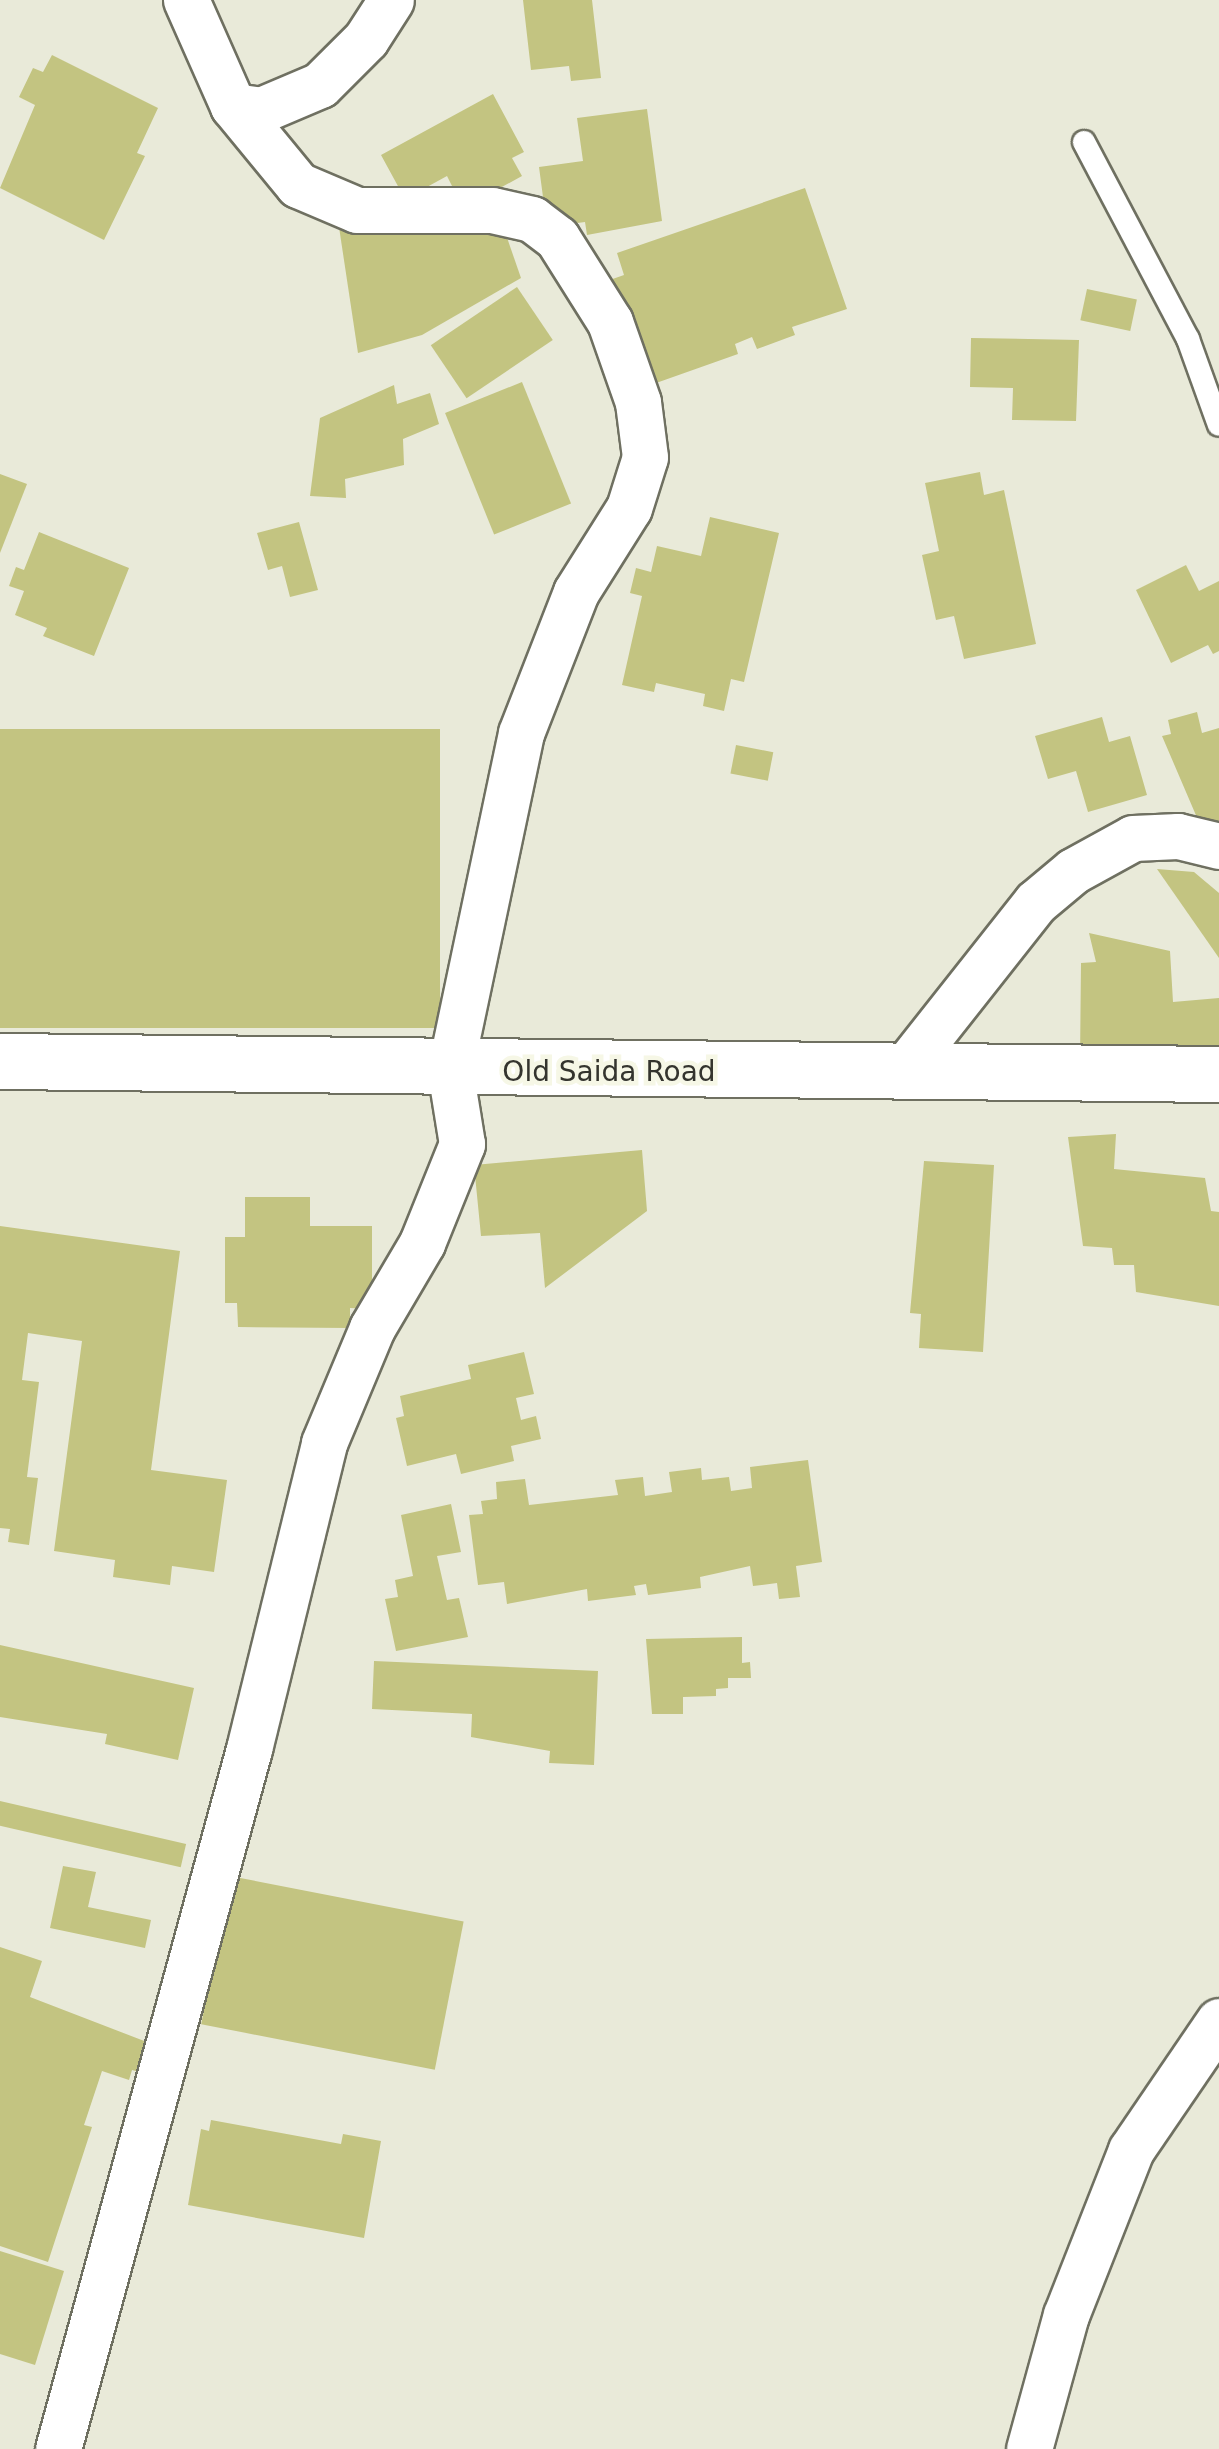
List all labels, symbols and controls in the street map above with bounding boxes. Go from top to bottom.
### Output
street label: Old Saida Road [502,1055,716,1089]

